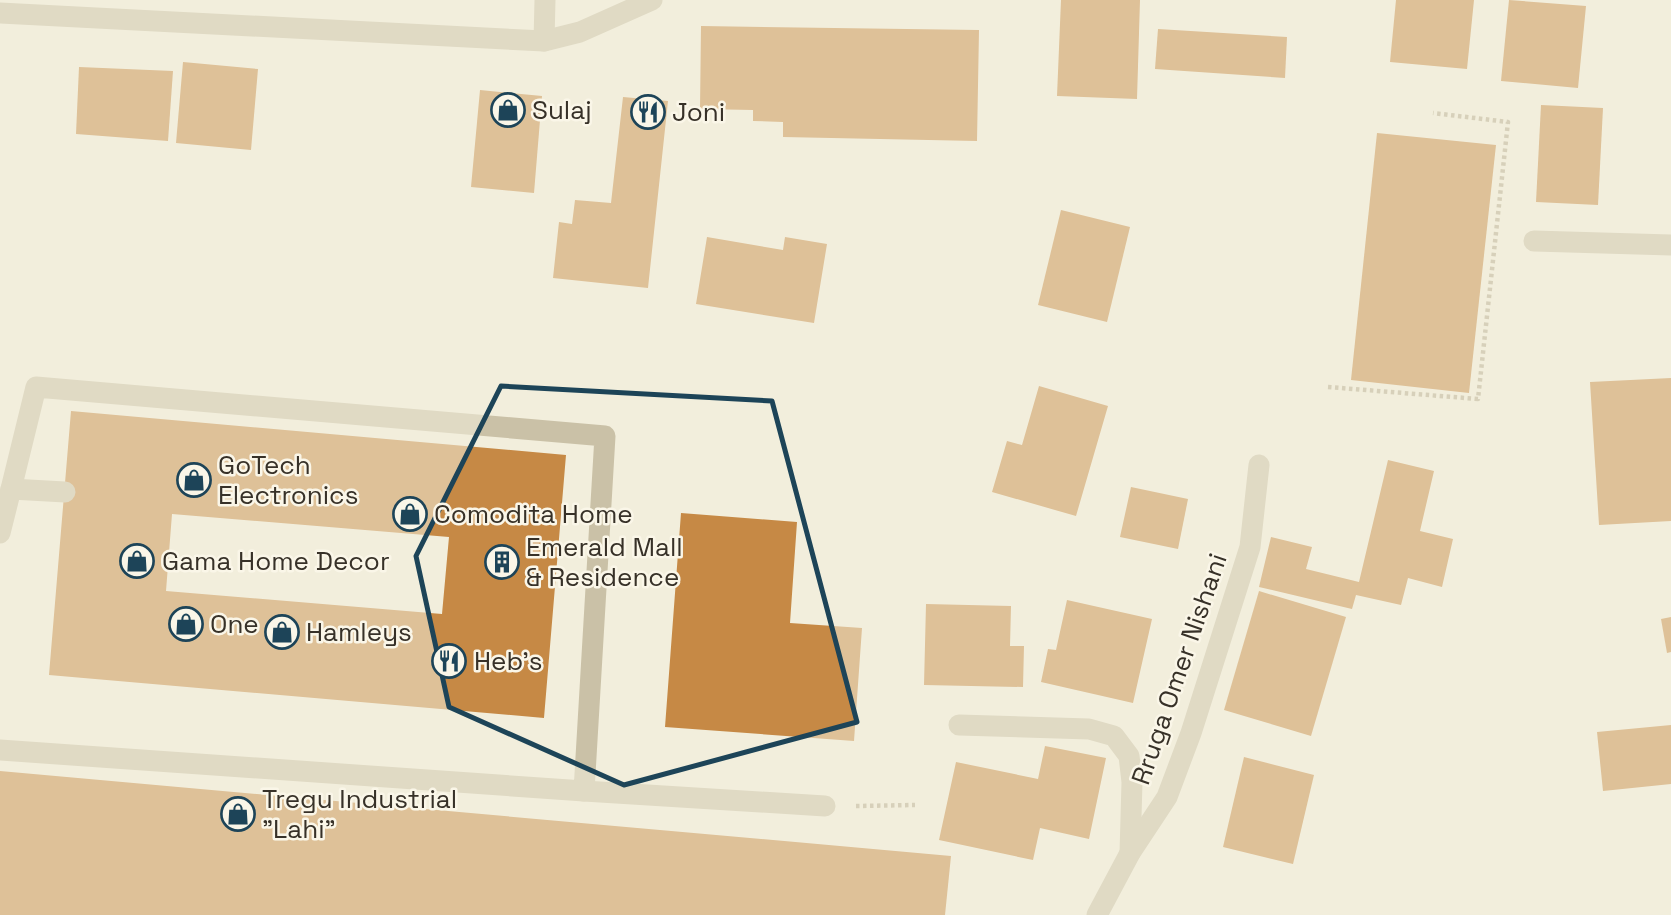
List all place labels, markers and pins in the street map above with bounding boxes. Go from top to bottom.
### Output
shop icon: Sulaj [489,91,527,129]
place label: Sulaj [532,93,592,127]
restaurant icon: Joni [629,93,667,131]
place label: Joni [672,95,725,129]
place label: GoTech Electronics [218,448,358,512]
shop icon: GoTech Electronics [175,461,213,499]
shop icon: Comodita Home [391,495,429,533]
place label: Comodita Home [434,497,633,531]
place label: Emerald Mall & Residence [526,530,683,594]
shop icon: Gama Home Decor [118,542,156,580]
building icon: Emerald Mall & Residence [483,543,521,581]
place label: Gama Home Decor [162,544,390,578]
shop icon: One [167,605,205,643]
place label: One [210,607,259,641]
shop icon: Hamleys [263,613,301,651]
place label: Hamleys [306,615,412,649]
restaurant icon: Heb's [430,642,468,680]
place label: Heb's [474,644,542,678]
place label: Tregu Industrial "Lahi" [262,782,457,846]
shop icon: Tregu Industrial "Lahi" [219,795,257,833]

